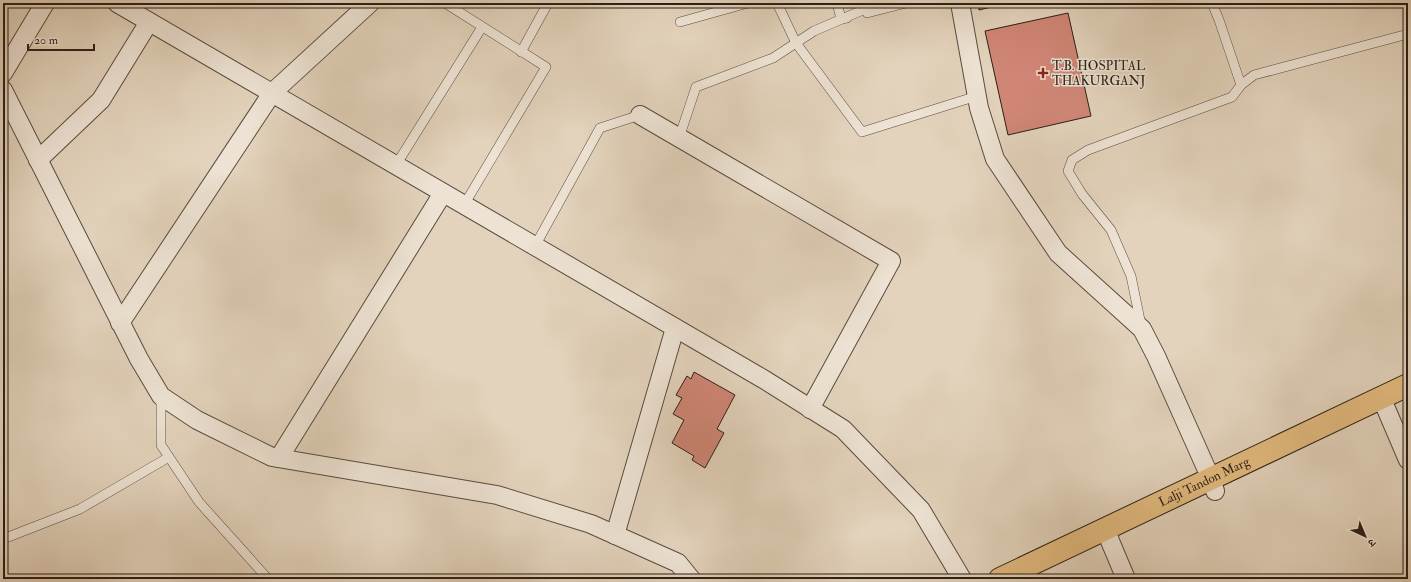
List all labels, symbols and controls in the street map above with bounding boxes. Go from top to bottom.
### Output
scale bar [28,26,94,52]
text: 20 m [34,33,59,48]
place label: T.B. HOSPITAL THAKURGANJ [1052,58,1146,89]
marker: T.B. HOSPITAL THAKURGANJ [1037,67,1049,79]
street label: Lalji Tandon Marg [1156,453,1253,510]
north arrow [1345,516,1385,556]
text: उ [1364,536,1379,550]

